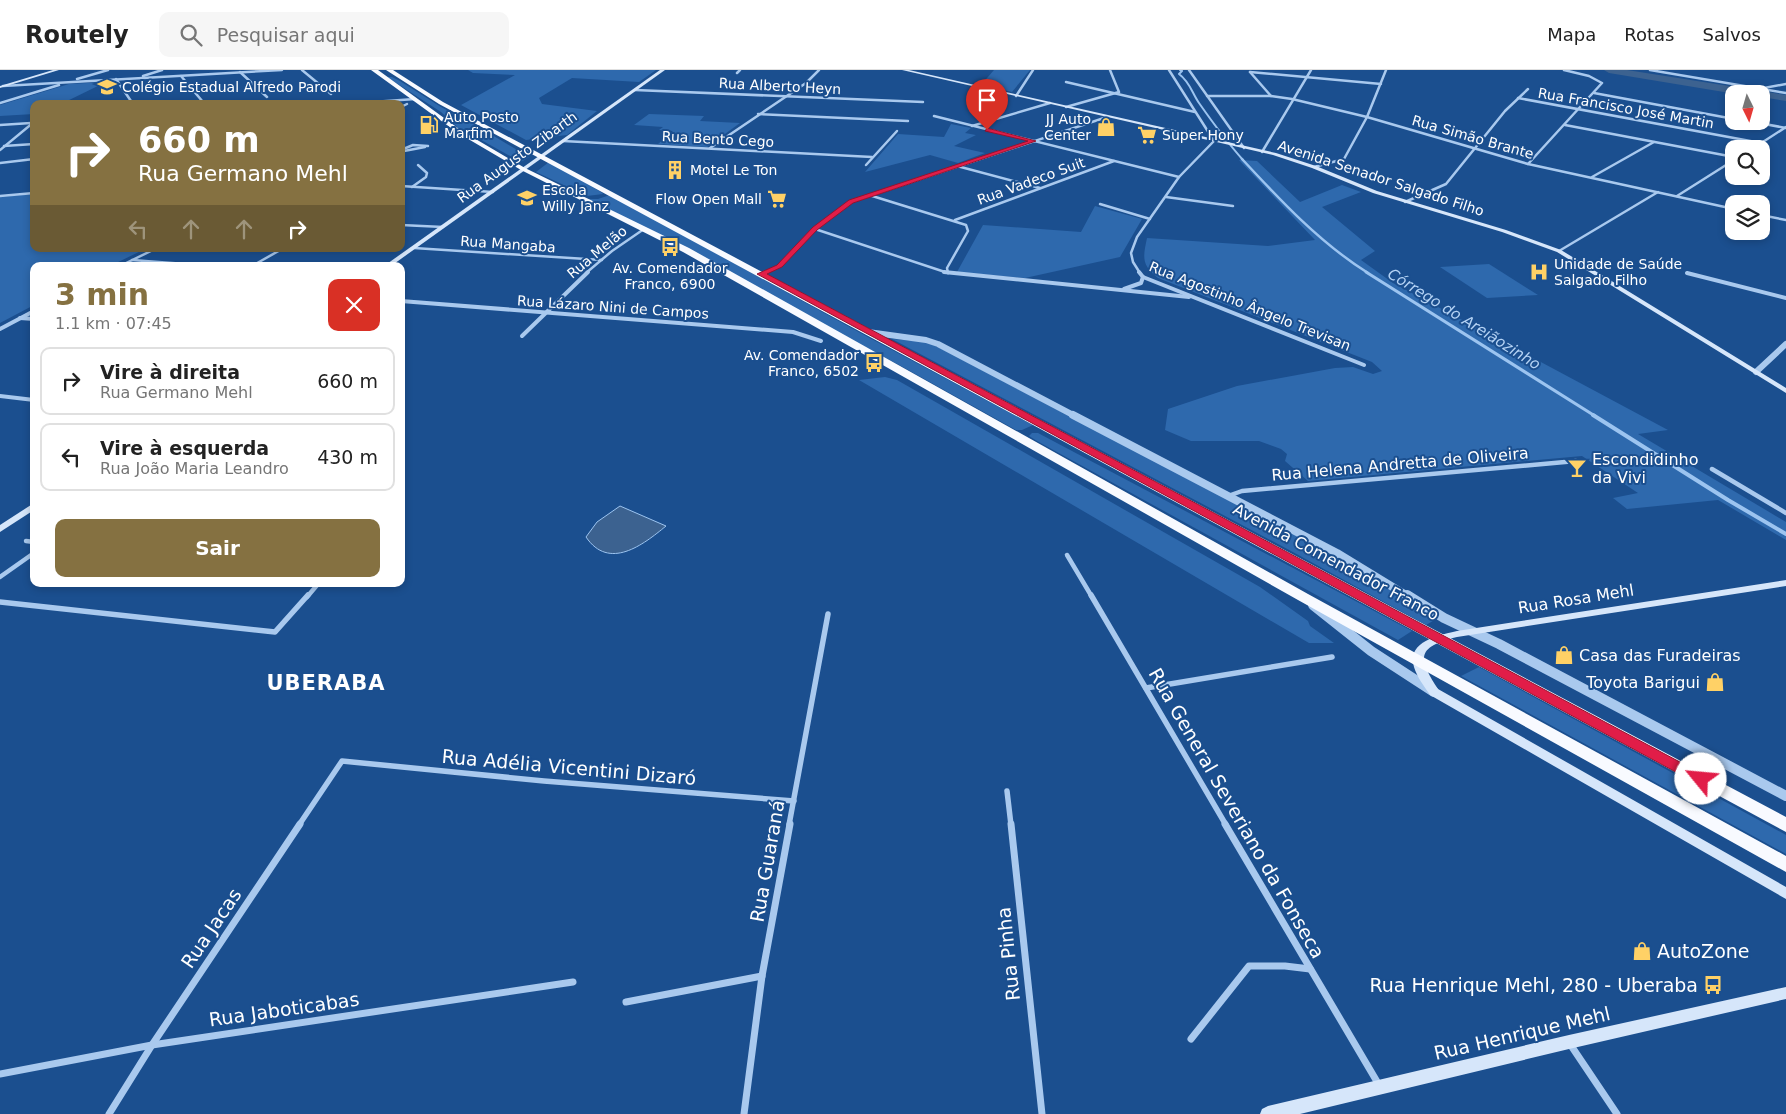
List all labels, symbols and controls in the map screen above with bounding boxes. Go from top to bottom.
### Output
search box [159,12,509,57]
text: Routely [25,21,129,49]
icon: search [177,21,205,49]
text: Pesquisar aqui [217,24,355,46]
text: Mapa [1547,24,1596,45]
text: Rotas [1624,24,1675,45]
text: Salvos [1703,24,1761,45]
street label: Rua Alberto Heyn [718,75,842,97]
school or university icon: Colégio Estadual Alfredo Parodi [96,76,118,98]
place label: Colégio Estadual Alfredo Parodi [122,79,341,95]
pin [966,79,1008,130]
street label: Rua Francisco José Martin [1537,85,1715,131]
north arrow [1725,85,1770,130]
map controls [1725,85,1770,240]
icon: arrive [973,86,1001,114]
street label: Rua Augusto Zibarth [454,108,580,206]
place label: Auto Posto Marfim [444,109,519,141]
place label: JJ Auto Center [1044,111,1091,143]
street label: Rua Simão Brante [1410,112,1536,162]
fuel station icon: Auto Posto Marfim [418,114,440,136]
shop icon: JJ Auto Center [1095,116,1117,138]
icon: right [55,120,120,185]
text: 660 m [138,120,260,160]
supermarket icon: Super Hony [1136,124,1158,146]
place label: Super Hony [1162,127,1244,143]
street label: Rua Bento Cego [661,128,775,150]
street label: Avenida Senador Salgado Filho [1276,137,1486,219]
button: search [1725,140,1770,185]
street label: Rua Vadeco Suit [975,154,1088,208]
building icon: Motel Le Ton [664,159,686,181]
text: Rua Germano Mehl [138,161,348,186]
place label: Motel Le Ton [690,162,777,178]
place label: Escola Willy Janz [542,182,609,214]
school or university icon: Escola Willy Janz [516,187,538,209]
supermarket icon: Flow Open Mall [766,188,788,210]
place label: Flow Open Mall [655,191,762,207]
button: layers [1725,195,1770,240]
icon: left [124,215,152,243]
icon: ahead [177,215,205,243]
icon: ahead [230,215,258,243]
icon: right [283,215,311,243]
street label: Rua Melão [564,222,630,282]
street label: Rua Mangaba [460,233,556,255]
bus stop icon: Av. Comendador Franco, 6900 [659,236,681,258]
place label: Unidade de Saúde Salgado Filho [1554,256,1682,288]
street label: Rua Agostinho Ângelo Trevisan [1147,257,1353,354]
place label: Av. Comendador Franco, 6900 [613,260,728,292]
hospital icon: Unidade de Saúde Salgado Filho [1528,261,1550,283]
water label: Córrego do Areiãozinho [1384,265,1544,373]
text: 3 min [55,277,149,312]
button: close [328,279,380,331]
street label: Rua Lázaro Nini de Campos [517,292,709,322]
text: 1.1 km · 07:45 [55,314,172,333]
place label: Av. Comendador Franco, 6502 [744,347,859,379]
bus stop icon: Av. Comendador Franco, 6502 [863,352,885,374]
text: Vire à direita [100,361,240,383]
icon: right [57,367,85,395]
text: 660 m [317,370,378,392]
text: Rua Germano Mehl [100,383,253,402]
text: Vire à esquerda [100,437,269,459]
icon: left [57,443,85,471]
street label: Rua Helena Andretta de Oliveira [1271,443,1529,485]
text: 430 m [317,446,378,468]
place label: Escondidinho da Vivi [1592,450,1698,487]
bar icon: Escondidinho da Vivi [1566,457,1588,479]
text: Rua João Maria Leandro [100,459,289,478]
street label: Avenida Comendador Franco [1230,500,1442,624]
button: Sair [55,519,380,577]
street label: Rua Rosa Mehl [1517,580,1635,618]
shop icon: Casa das Furadeiras [1553,644,1575,666]
place label: Casa das Furadeiras [1579,646,1741,665]
street label: Rua General Severiano da Fonseca [1145,664,1329,962]
district label: UBERABA [266,671,386,695]
shop icon: Toyota Barigui [1704,671,1726,693]
place label: Toyota Barigui [1585,673,1700,692]
street label: Rua Adélia Vicentini Dizaró [441,745,697,789]
position arrow [1674,752,1726,804]
street label: Rua Guaraná [745,798,789,924]
street label: Rua Jacas [176,884,246,972]
street label: Rua Pinha [992,906,1024,1002]
shop icon: AutoZone [1631,940,1653,962]
place label: AutoZone [1657,940,1750,962]
place label: Rua Henrique Mehl, 280 - Uberaba [1369,974,1698,996]
bus stop icon: Rua Henrique Mehl, 280 - Uberaba [1702,974,1724,996]
street label: Rua Jaboticabas [207,988,361,1030]
street label: Rua Henrique Mehl [1432,1002,1612,1064]

